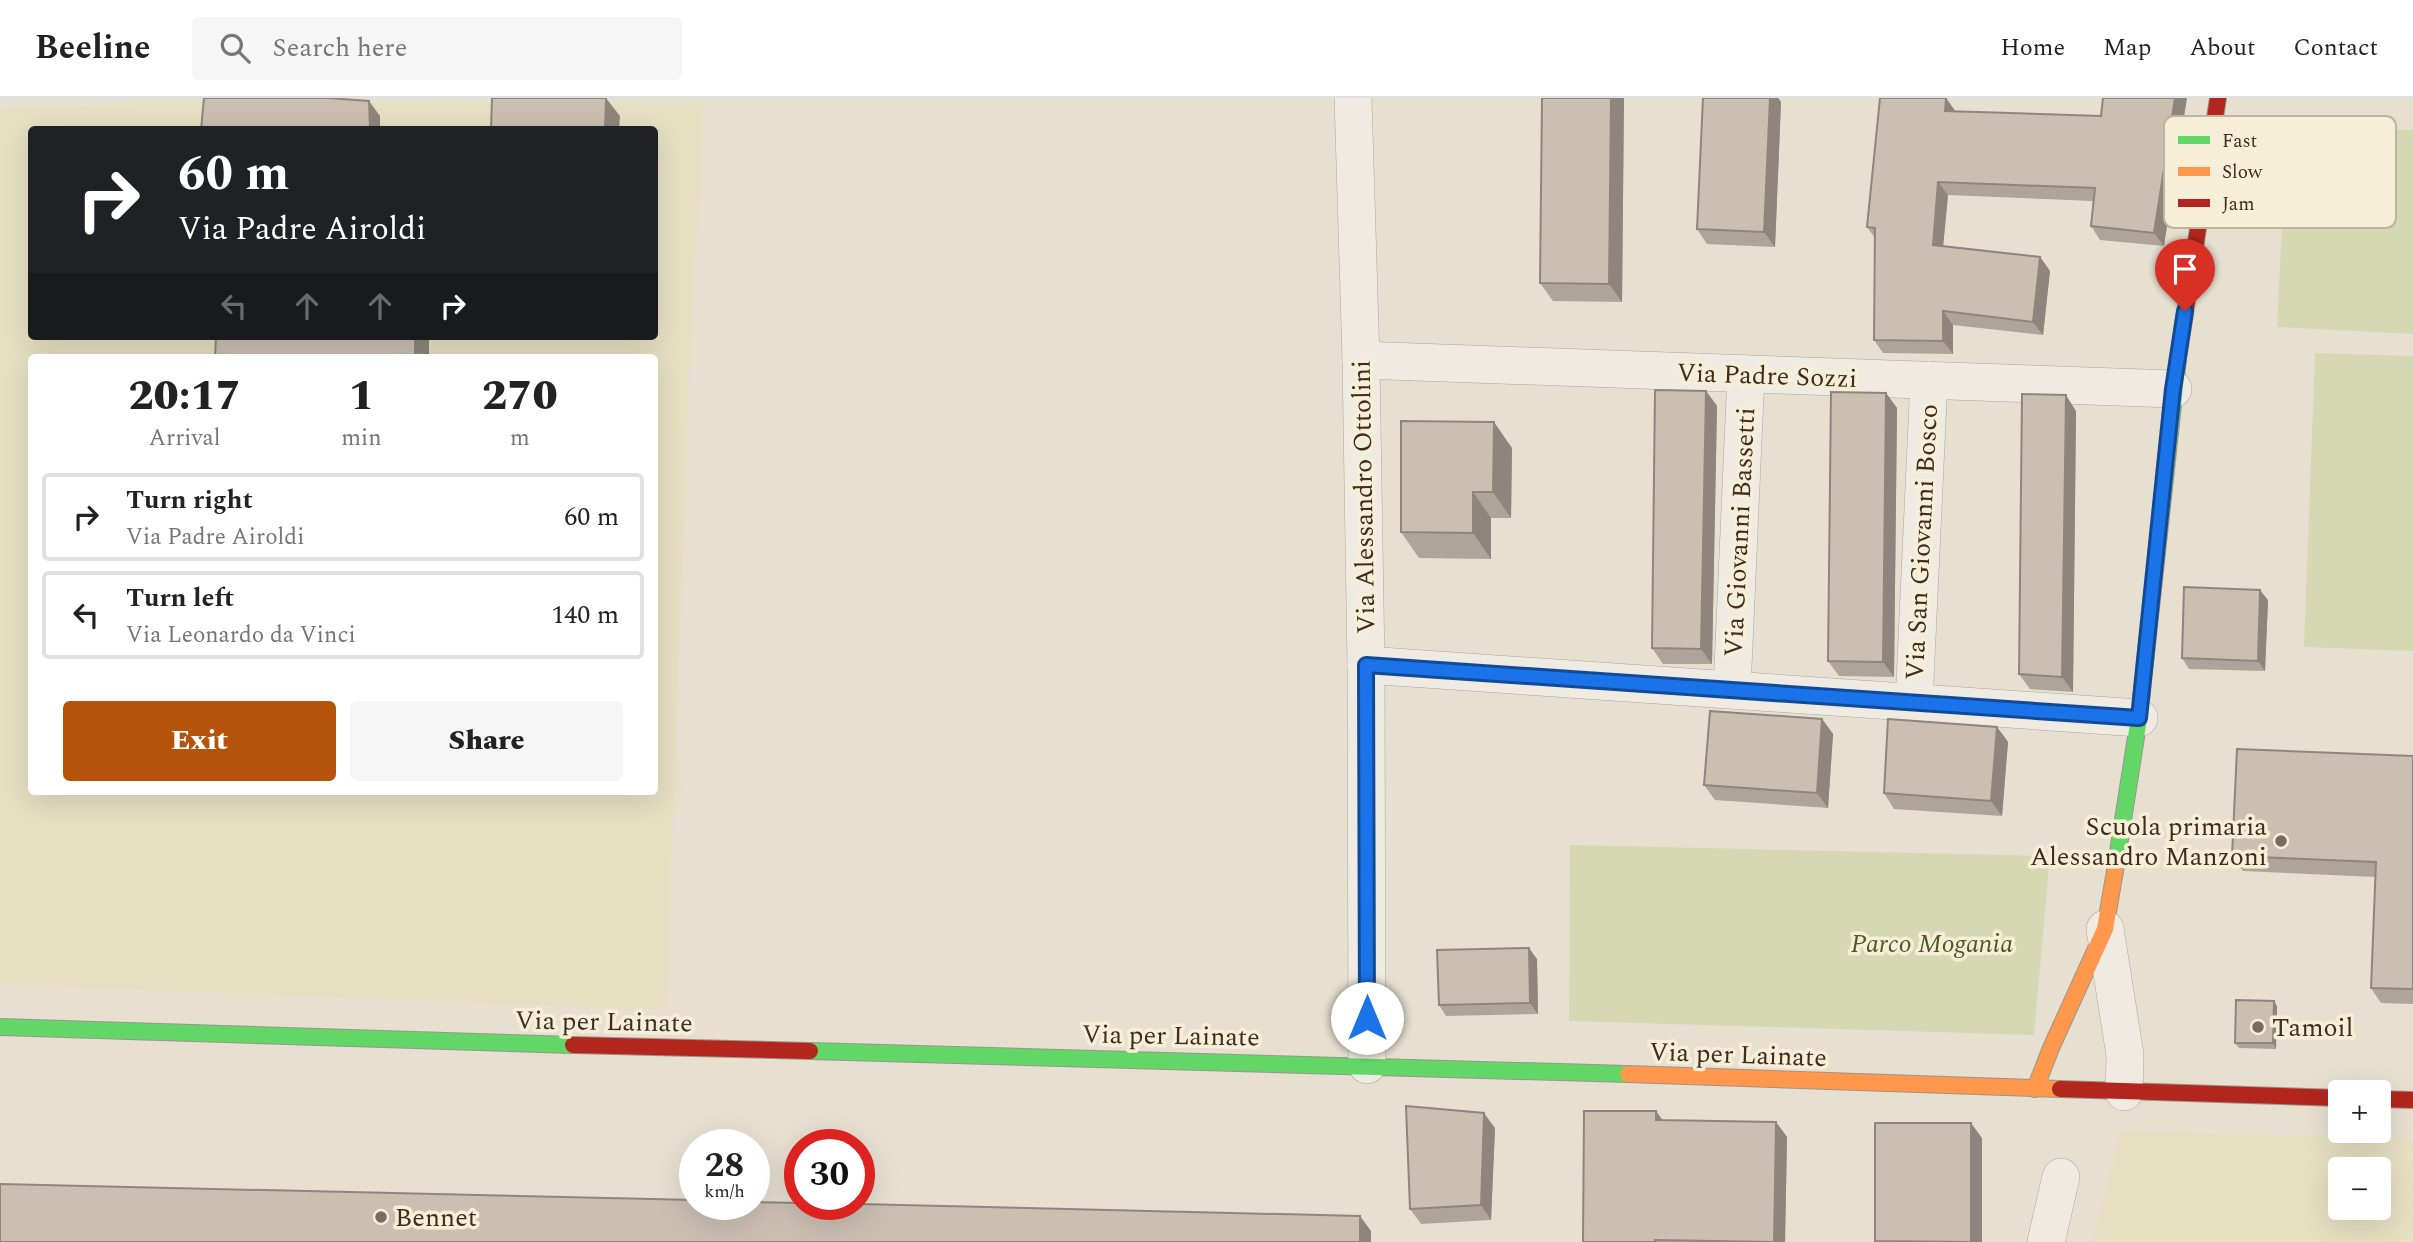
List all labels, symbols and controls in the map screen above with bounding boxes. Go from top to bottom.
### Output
search box [192,17,682,80]
text: Beeline [35,23,150,73]
text: Search here [272,28,407,68]
icon: search [216,29,254,67]
text: Home [2000,30,2065,66]
text: Map [2103,30,2151,66]
text: About [2189,30,2255,66]
text: Contact [2293,30,2378,66]
legend [2164,116,2396,228]
text: Fast [2222,127,2258,156]
text: 60 m [178,137,289,212]
icon: right [63,154,154,245]
text: Slow [2222,158,2263,187]
text: Jam [2222,190,2254,219]
text: Via Padre Airoldi [178,205,426,254]
pin [2155,239,2215,311]
icon: arrive [2166,250,2204,288]
icon: left [215,287,253,325]
icon: ahead [288,287,326,325]
icon: ahead [361,287,399,325]
icon: right [434,287,472,325]
street label: Via Padre Sozzi [1676,353,1858,399]
street label: Via Alessandro Ottolini [1342,360,1386,634]
text: 20:17 [128,365,241,428]
text: 1 [349,365,374,428]
text: 270 [482,365,558,428]
street label: Via San Giovanni Bosco [1895,403,1949,681]
street label: Via Giovanni Bassetti [1713,406,1767,658]
text: Arrival [149,421,221,456]
text: min [341,421,382,456]
text: m [510,421,530,456]
text: Turn right [126,480,253,520]
text: 60 m [564,497,619,537]
icon: right [67,498,105,536]
text: Via Padre Airoldi [126,520,304,555]
text: Turn left [126,578,234,618]
text: 140 m [551,595,619,635]
icon: left [67,596,105,634]
text: Via Leonardo da Vinci [126,618,356,653]
button: Exit [63,701,336,781]
button: Share [350,701,623,781]
place label: Scuola primaria Alessandro Manzoni [2030,807,2267,877]
marker: Scuola primaria Alessandro Manzoni [2273,833,2289,849]
park label: Parco Mogania [1851,924,2013,964]
position arrow [1330,981,1404,1055]
street label: Via per Lainate [515,1000,693,1044]
place label: Tamoil [2272,1008,2353,1048]
street label: Via per Lainate [1082,1014,1260,1058]
marker: Tamoil [2250,1019,2266,1035]
street label: Via per Lainate [1648,1032,1827,1078]
map controls [2328,1080,2391,1220]
button: + [2328,1080,2391,1143]
speed limit sign: 30 [784,1129,875,1220]
text: 28 [705,1139,744,1192]
button: − [2328,1157,2391,1220]
text: km/h [704,1178,745,1205]
place label: Bennet [395,1198,477,1238]
marker: Bennet [373,1209,389,1225]

